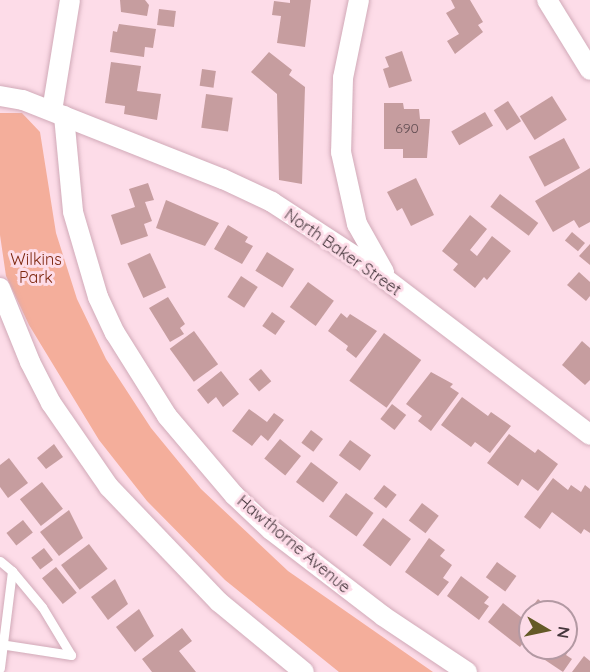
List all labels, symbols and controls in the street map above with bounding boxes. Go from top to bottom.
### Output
house number: 690 [395,120,419,136]
street label: North Baker Street [281,205,405,299]
park label: Wilkins Park [10,249,62,287]
street label: Hawthorne Avenue [234,491,354,597]
north arrow [518,600,578,660]
text: N [553,625,575,640]

